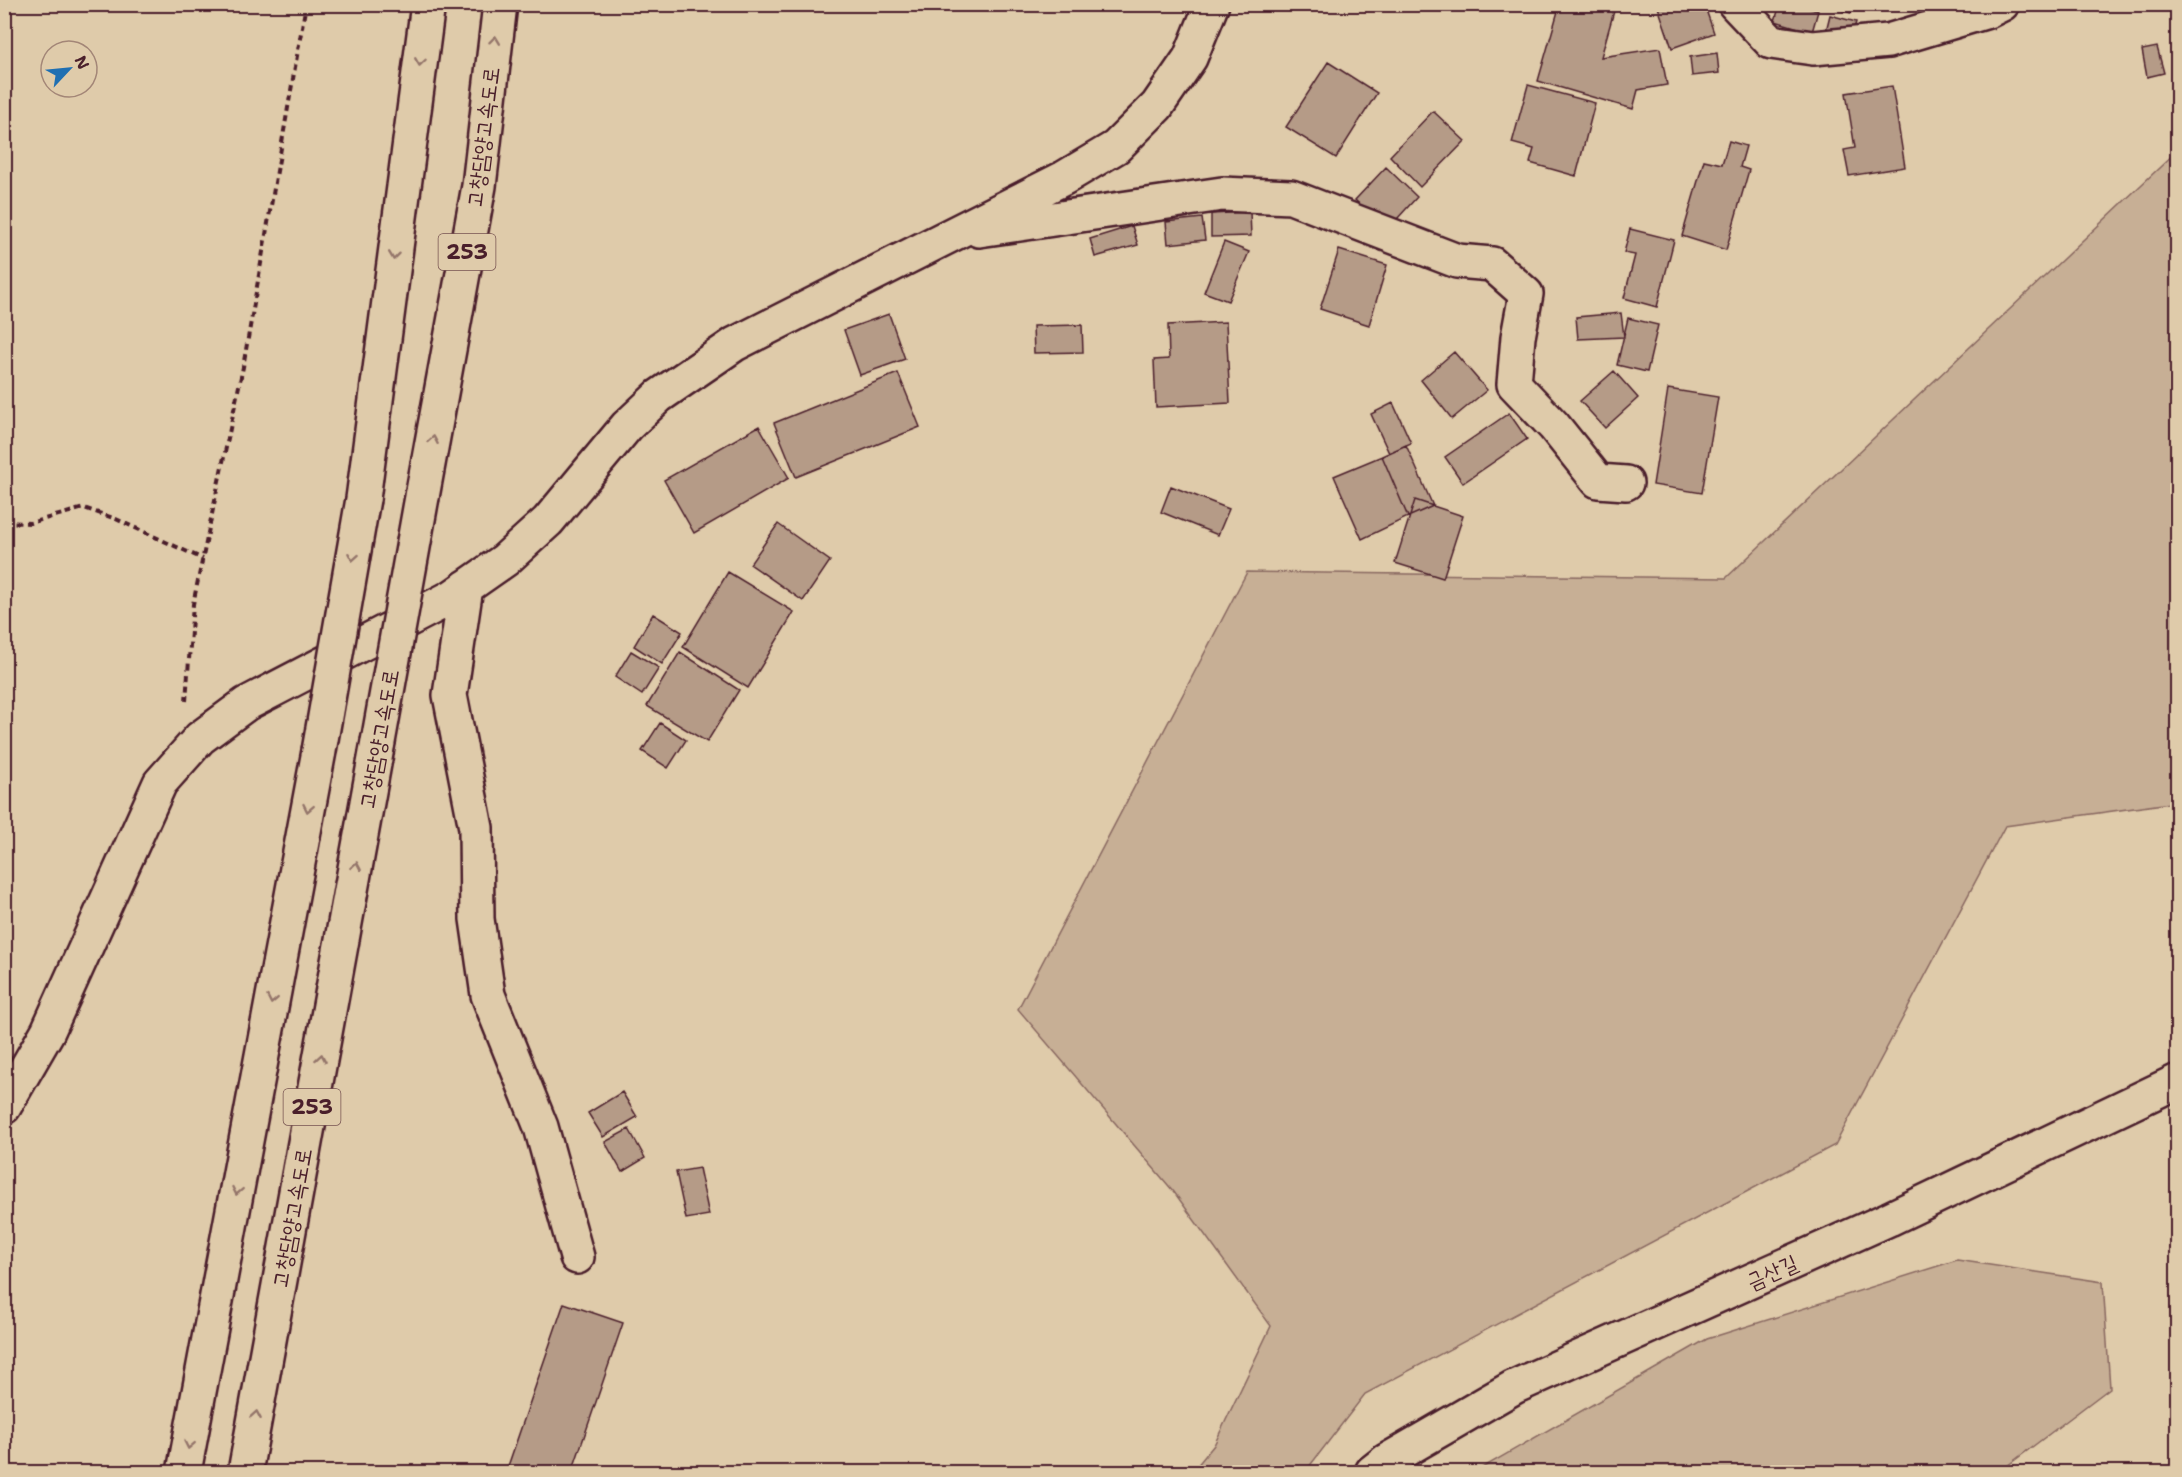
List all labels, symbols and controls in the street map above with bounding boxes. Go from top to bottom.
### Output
one-way arrow [489,35,501,44]
north arrow [39,39,99,99]
text: N [70,52,94,73]
one-way arrow [415,58,427,67]
street label: 고창담양고속도로 [460,65,506,209]
road number: 253 [438,234,496,270]
one-way arrow [388,251,401,260]
one-way arrow [426,435,439,445]
one-way arrow [347,551,360,561]
street label: 고창담양고속도로 [352,667,406,811]
one-way arrow [302,803,315,813]
one-way arrow [349,861,361,871]
one-way arrow [267,995,279,1004]
one-way arrow [314,1053,327,1063]
road number: 253 [284,1089,340,1125]
street label: 고창담양고속도로 [265,1146,319,1290]
one-way arrow [231,1186,244,1196]
street label: 금산길 [1742,1248,1802,1296]
one-way arrow [249,1410,262,1420]
one-way arrow [184,1440,196,1450]

